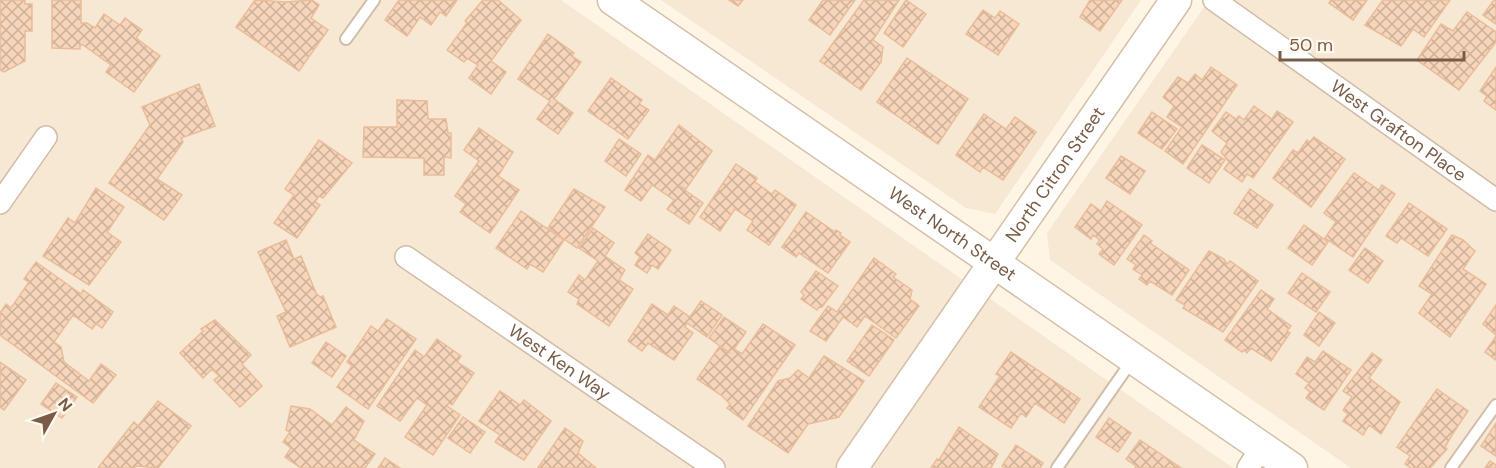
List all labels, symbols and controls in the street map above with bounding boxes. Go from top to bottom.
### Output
scale bar [1280,24,1464,62]
text: 50 m [1289,33,1333,57]
street label: West Grafton Place [1326,74,1471,187]
street label: North Citron Street [1000,102,1110,247]
street label: West North Street [884,181,1021,286]
street label: West Ken Way [504,319,615,406]
north arrow [24,384,84,444]
text: N [53,393,77,416]

